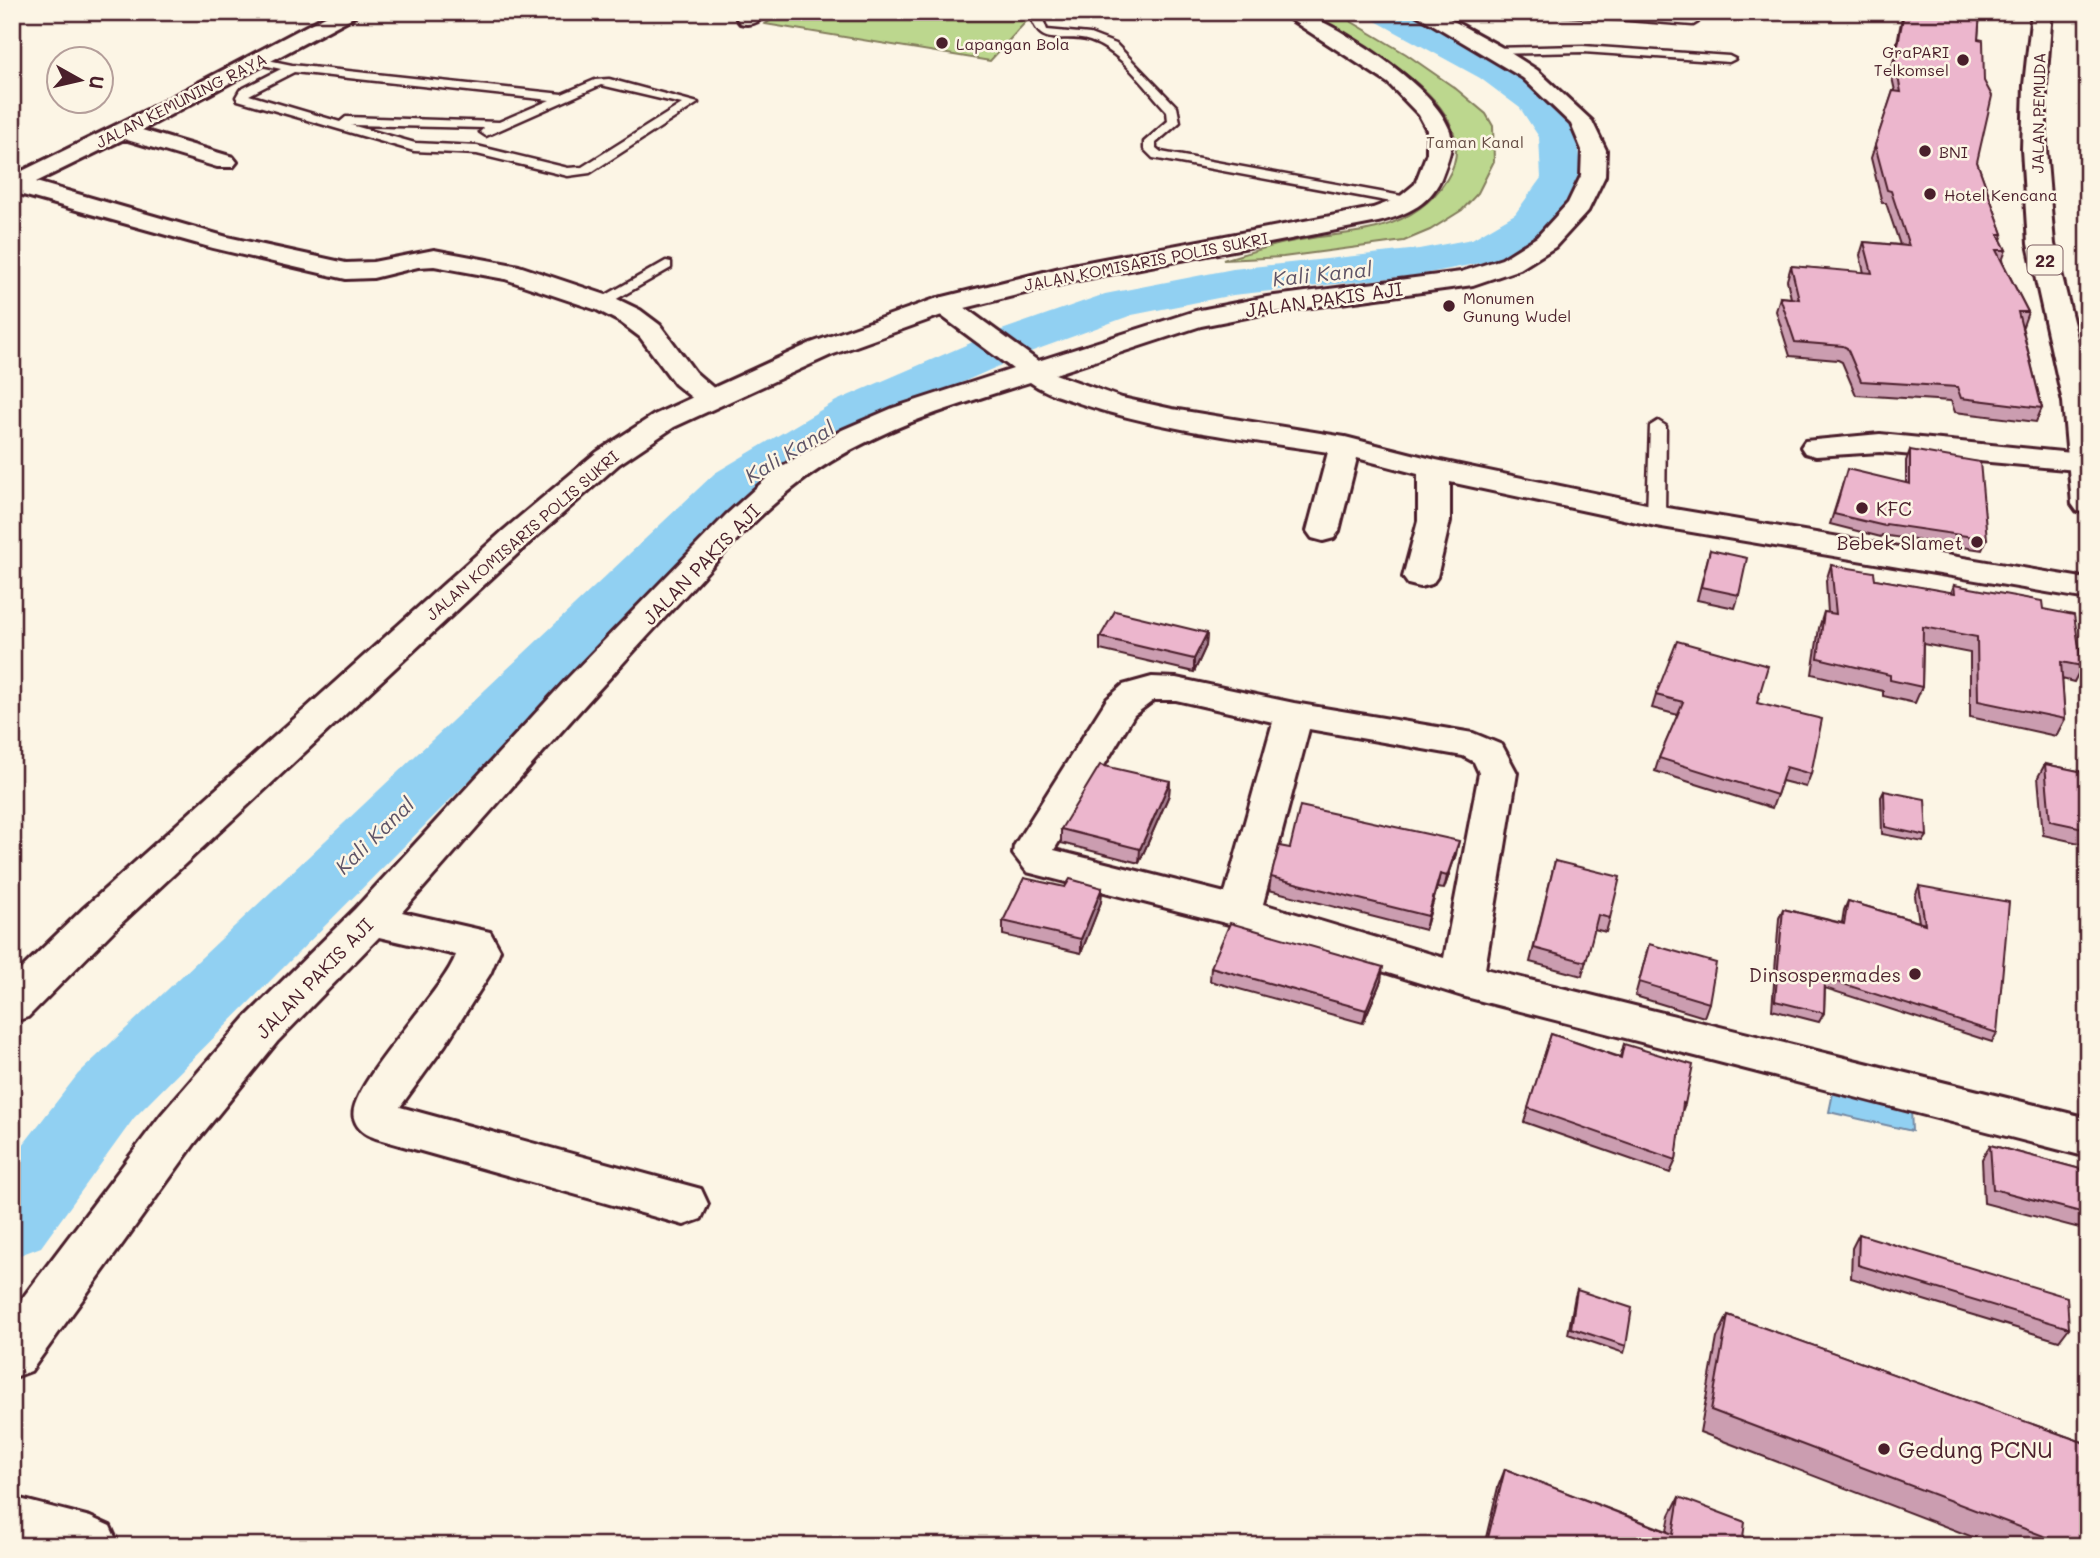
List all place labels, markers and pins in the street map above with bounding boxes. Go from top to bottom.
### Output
place label: Lapangan Bola [956,33,1070,54]
marker: Lapangan Bola [934,35,950,51]
place label: GraPARI Telkomsel [1874,41,1949,80]
marker: GraPARI Telkomsel [1955,52,1971,68]
place label: BNI [1939,141,1968,162]
marker: BNI [1917,143,1933,159]
place label: Hotel Kencana [1944,184,2058,205]
marker: Hotel Kencana [1922,186,1938,202]
place label: Monumen Gunung Wudel [1463,287,1571,326]
marker: Monumen Gunung Wudel [1441,298,1457,314]
place label: KFC [1876,496,1912,521]
marker: KFC [1854,500,1870,516]
place label: Bebek Slamet [1837,530,1963,555]
marker: Bebek Slamet [1969,534,1985,550]
place label: Dinsospermades [1749,962,1901,987]
marker: Dinsospermades [1907,966,1923,982]
place label: Gedung PCNU [1898,1434,2053,1464]
marker: Gedung PCNU [1876,1441,1892,1457]

